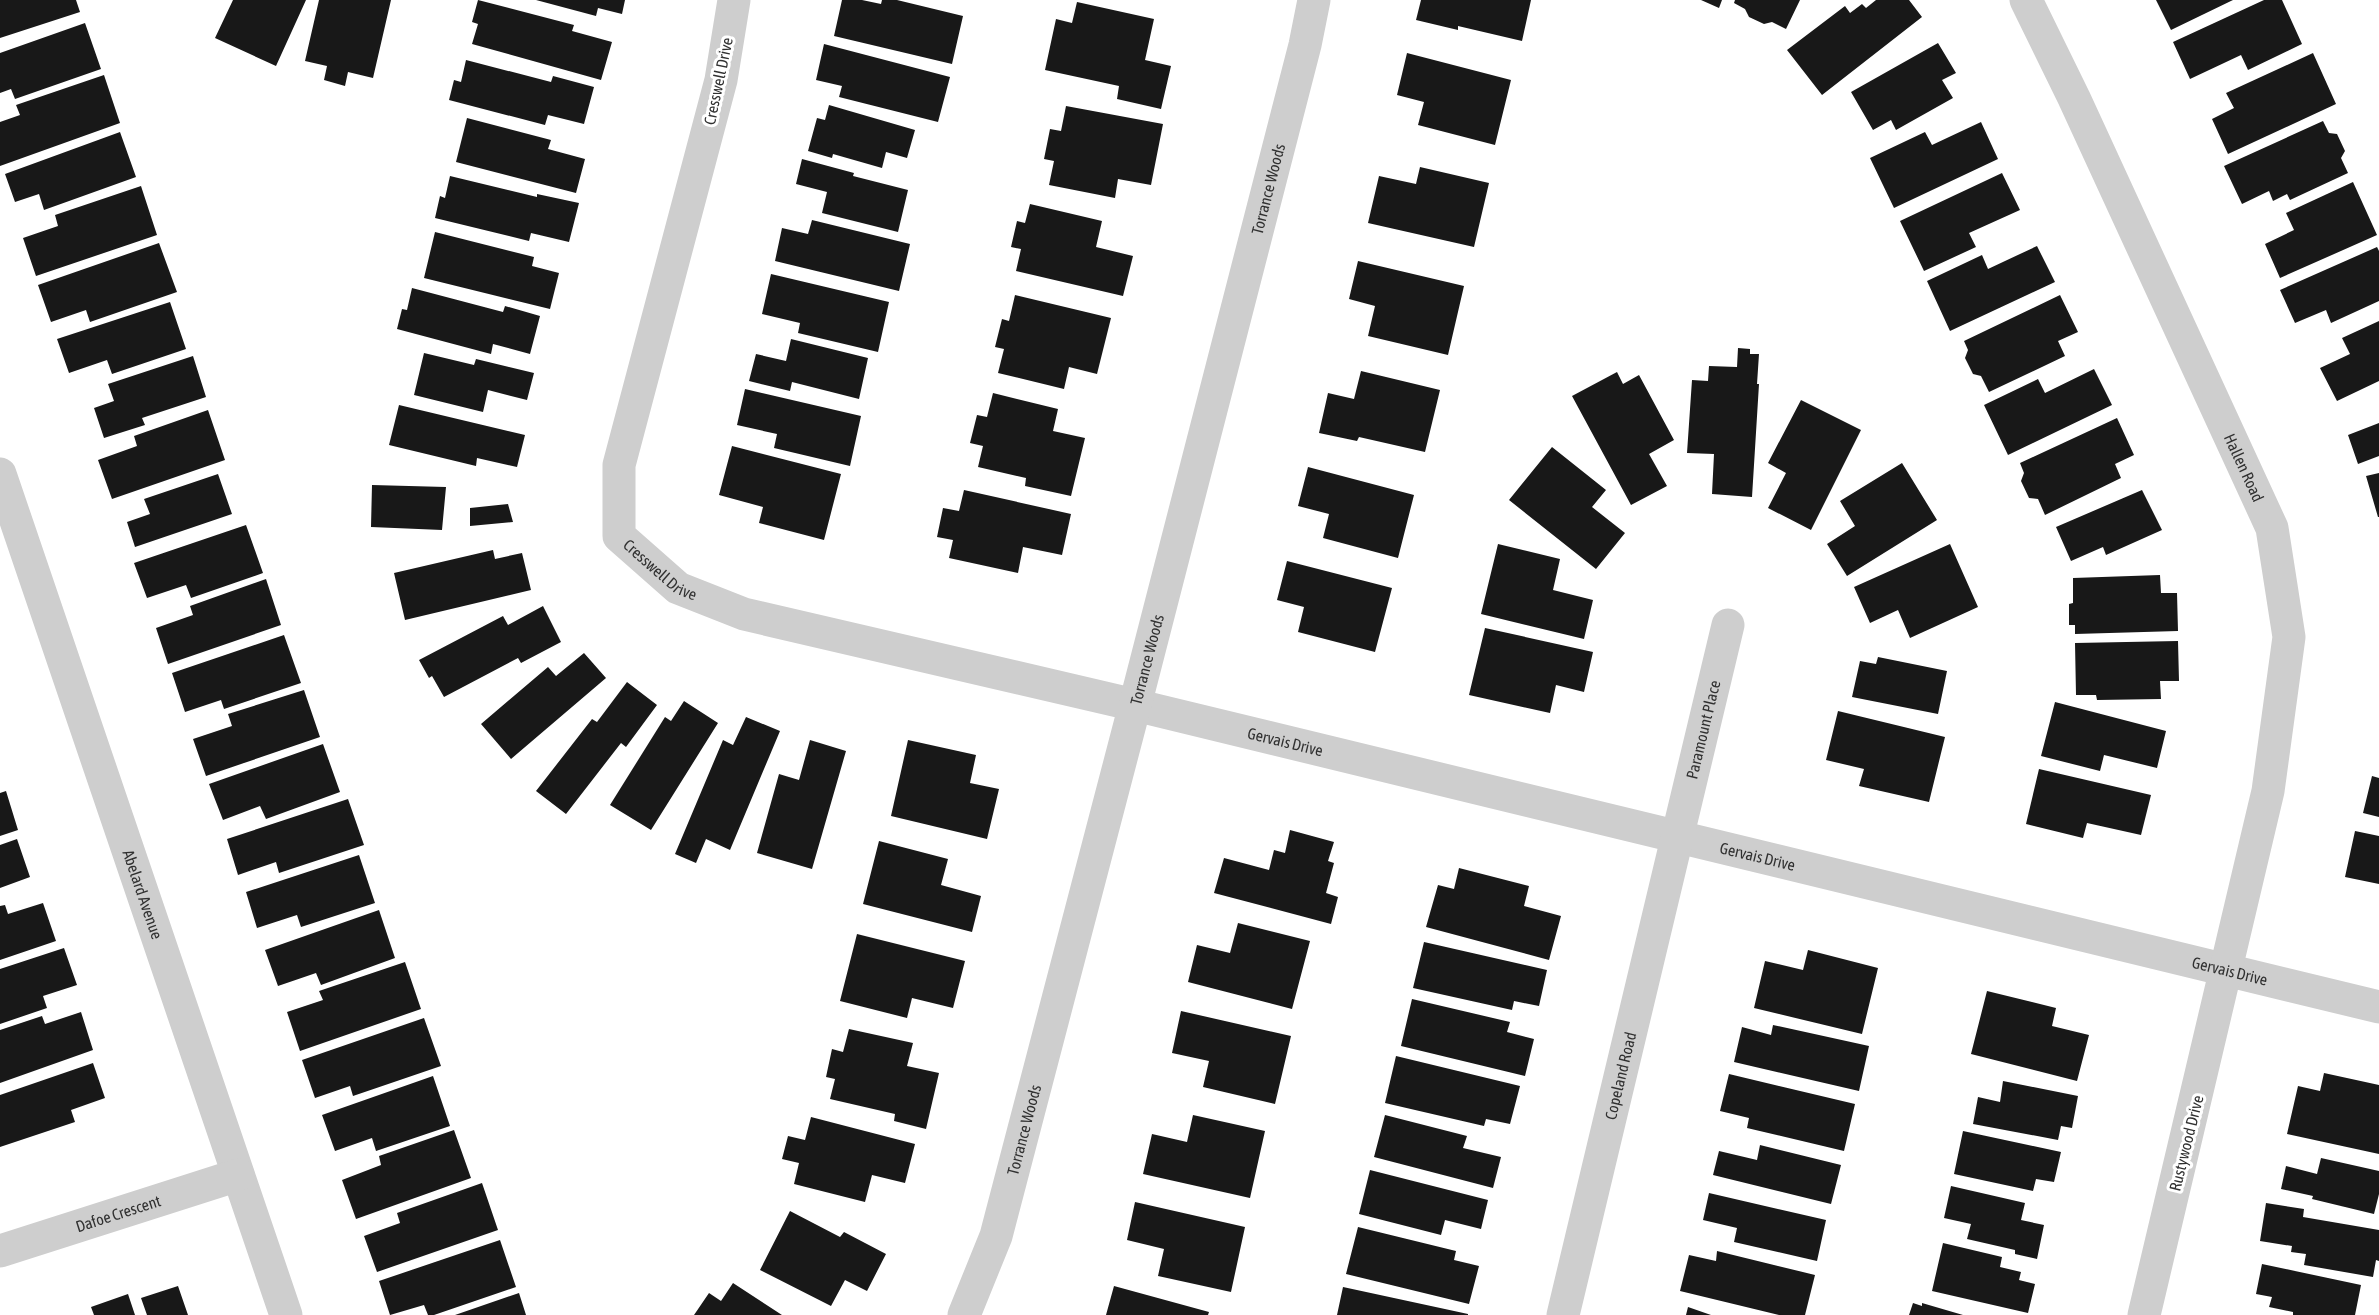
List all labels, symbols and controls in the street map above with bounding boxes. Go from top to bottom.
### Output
street label: Cresswell Drive [700,36,736,126]
street label: Torrance Woods [1248,141,1288,236]
street label: Hallen Road [2221,431,2268,504]
street label: Cresswell Drive [620,535,699,604]
street label: Torrance Woods [1126,612,1167,707]
street label: Paramount Place [1683,678,1724,781]
street label: Gervais Drive [1246,724,1325,759]
street label: Gervais Drive [1718,838,1797,874]
street label: Abelard Avenue [119,847,166,941]
street label: Gervais Drive [2190,953,2269,989]
street label: Copeland Road [1601,1030,1639,1121]
street label: Torrance Woods [1003,1082,1044,1177]
street label: Rustywood Drive [2165,1093,2208,1193]
street label: Dafoe Crescent [73,1191,163,1235]

